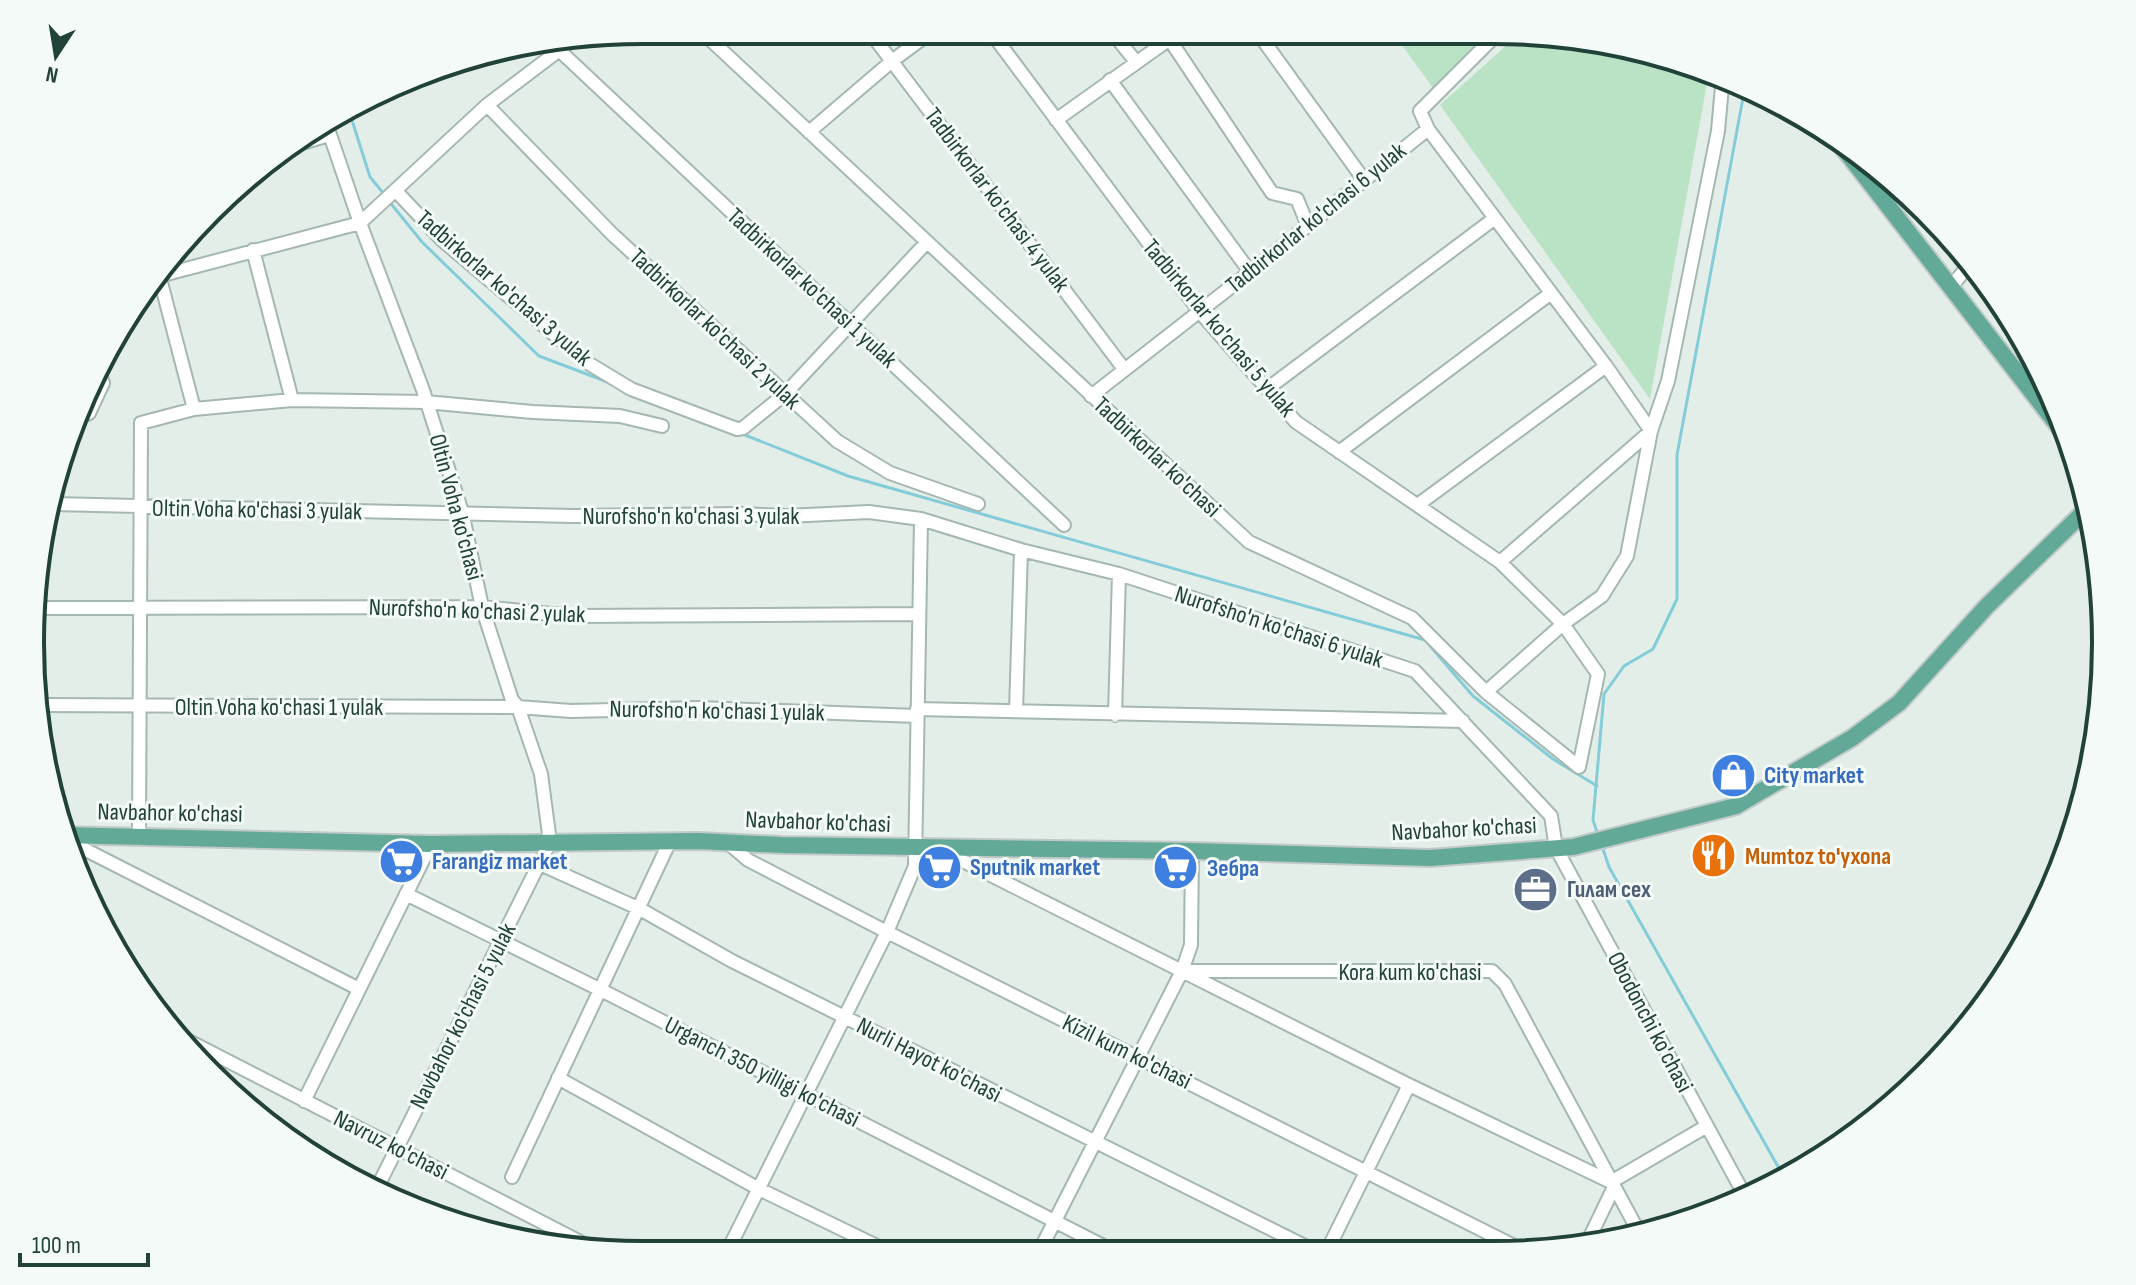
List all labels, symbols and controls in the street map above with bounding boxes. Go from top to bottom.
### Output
north arrow [16,16,96,96]
text: N [44,60,61,89]
street label: Tadbirkorlar ko'chasi 4 yulak [918,102,1076,298]
street label: Tadbirkorlar ko'chasi 6 yulak [1220,136,1412,300]
street label: Tadbirkorlar ko'chasi 1 yulak [721,202,903,374]
street label: Tadbirkorlar ko'chasi 3 yulak [410,204,598,372]
street label: Tadbirkorlar ko'chasi 5 yulak [1136,233,1302,423]
street label: Tadbirkorlar ko'chasi 2 yulak [624,242,806,416]
street label: Tadbirkorlar ko'chasi [1087,391,1227,523]
street label: Oltin Voha ko'chasi [423,431,489,583]
street label: Oltin Voha ko'chasi 3 yulak [152,494,362,526]
street label: Nurofsho'n ko'chasi 3 yulak [583,502,799,531]
street label: Nurofsho'n ko'chasi 6 yulak [1171,580,1387,674]
street label: Nurofsho'n ko'chasi 2 yulak [368,593,586,629]
street label: Oltin Voha ko'chasi 1 yulak [175,693,383,722]
street label: Nurofsho'n ko'chasi 1 yulak [609,695,825,727]
shop icon: City market [1709,751,1757,799]
place label: City market [1764,761,1864,790]
street label: Navbahor ko'chasi [97,797,243,829]
street label: Navbahor ko'chasi [745,805,891,839]
street label: Navbahor ko'chasi [1391,811,1537,847]
restaurant icon: Mumtoz to'yxona [1690,832,1738,880]
supermarket icon: Farangiz market [377,837,425,885]
place label: Mumtoz to'yxona [1745,842,1891,871]
supermarket icon: Sputnik market [915,843,963,891]
supermarket icon: Зебра [1152,844,1200,892]
place label: Farangiz market [432,847,568,876]
place label: Sputnik market [970,853,1100,882]
place label: Зебра [1207,854,1259,883]
office icon: Гилам сех [1512,865,1560,913]
place label: Гилам сех [1567,875,1651,904]
street label: Navbahor ko'chasi 5 yulak [404,918,522,1114]
street label: Obodonchi ko'chasi [1601,947,1699,1097]
street label: Kora kum ko'chasi [1338,958,1482,987]
street label: Kizil kum ko'chasi [1058,1008,1196,1096]
street label: Urganch 350 yilligi ko'chasi [660,1010,864,1134]
street label: Nurli Hayot ko'chasi [852,1011,1006,1109]
street label: Navruz ko'chasi [329,1104,453,1186]
scale bar [20,1217,148,1267]
text: 100 m [32,1231,81,1260]

